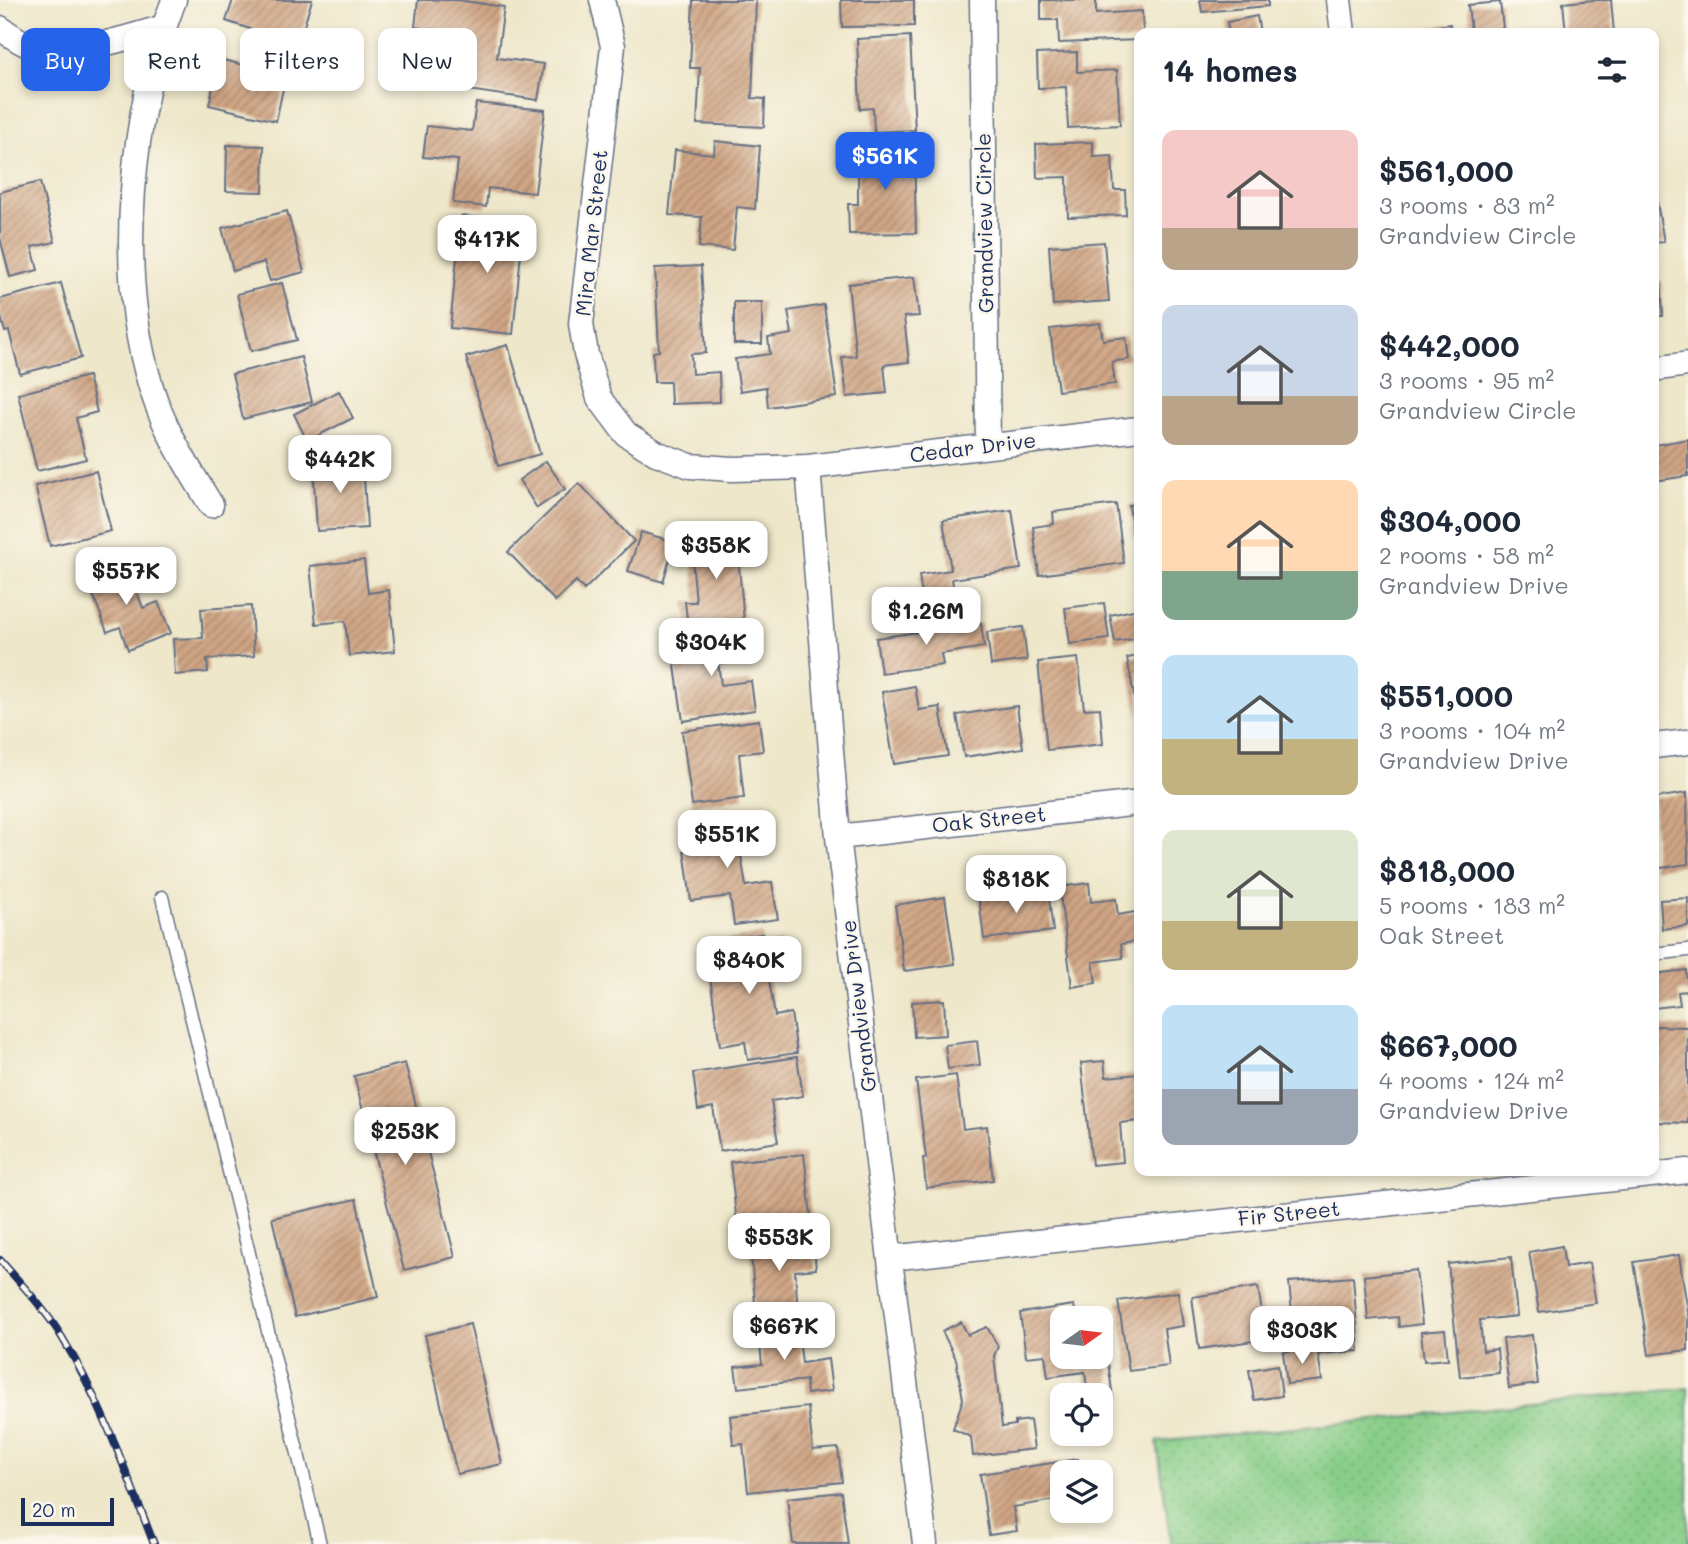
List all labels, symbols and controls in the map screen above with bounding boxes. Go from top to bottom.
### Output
chip: Buy [21,28,110,91]
chip: Rent [124,28,226,91]
chip: Filters [240,28,364,91]
chip: New [378,28,477,91]
text: 14 homes [1162,50,1298,90]
icon: filters [1593,51,1631,89]
pin: $561K [836,132,934,192]
street label: Grandview Circle [968,133,999,313]
text: $561K [852,140,918,170]
street label: Mira Mar Street [568,148,613,318]
text: $561,000 [1379,150,1514,190]
icon: home [1218,158,1302,242]
text: 3 rooms · 83 m² [1379,190,1555,220]
pin: $417K [438,216,536,275]
text: Grandview Circle [1379,220,1576,250]
text: $417K [454,223,520,253]
text: $442,000 [1379,325,1519,365]
icon: home [1218,333,1302,417]
text: 3 rooms · 95 m² [1379,365,1554,395]
text: Grandview Circle [1379,395,1576,425]
street label: Cedar Drive [908,425,1038,468]
pin: $442K [291,435,389,495]
text: $442K [304,443,376,473]
text: $304,000 [1379,500,1521,540]
icon: home [1218,508,1302,592]
pin: $358K [667,522,765,581]
text: $358K [681,529,751,559]
text: 2 rooms · 58 m² [1379,540,1554,570]
pin: $557K [77,548,175,607]
text: $557K [91,555,161,585]
text: Grandview Drive [1379,570,1569,600]
pin: $1.26M [869,588,983,647]
text: $1.26M [888,595,964,625]
pin: $304K [662,618,760,678]
text: $304K [675,626,747,656]
text: $551,000 [1379,675,1513,715]
icon: home [1218,683,1302,767]
text: 3 rooms · 104 m² [1379,715,1565,745]
text: Grandview Drive [1379,745,1569,775]
street label: Oak Street [931,799,1047,838]
pin: $551K [678,810,776,870]
text: $551K [694,818,760,848]
text: $818,000 [1379,850,1515,890]
pin: $818K [967,856,1065,915]
icon: home [1218,858,1302,942]
text: $818K [982,863,1050,893]
text: 5 rooms · 183 m² [1379,890,1565,920]
street label: Grandview Drive [834,919,881,1094]
text: Oak Street [1379,920,1504,950]
pin: $840K [700,936,798,996]
text: $840K [713,944,785,974]
text: $667,000 [1379,1025,1518,1065]
icon: home [1218,1033,1302,1117]
text: 4 rooms · 124 m² [1379,1065,1564,1095]
text: Grandview Drive [1379,1095,1569,1125]
pin: $253K [356,1108,454,1167]
text: $253K [370,1115,440,1145]
street label: Fir Street [1237,1194,1341,1231]
pin: $553K [730,1214,828,1273]
text: $553K [744,1221,814,1251]
pin: $667K [735,1302,833,1362]
north arrow [1050,1306,1113,1368]
map controls [1050,1306,1113,1523]
pin: $303K [1253,1306,1351,1366]
text: $667K [749,1310,819,1340]
text: $303K [1266,1314,1338,1344]
button: locate [1050,1383,1113,1446]
button: layers [1050,1460,1113,1523]
scale bar [21,1495,114,1527]
text: 20 m [32,1497,76,1522]

